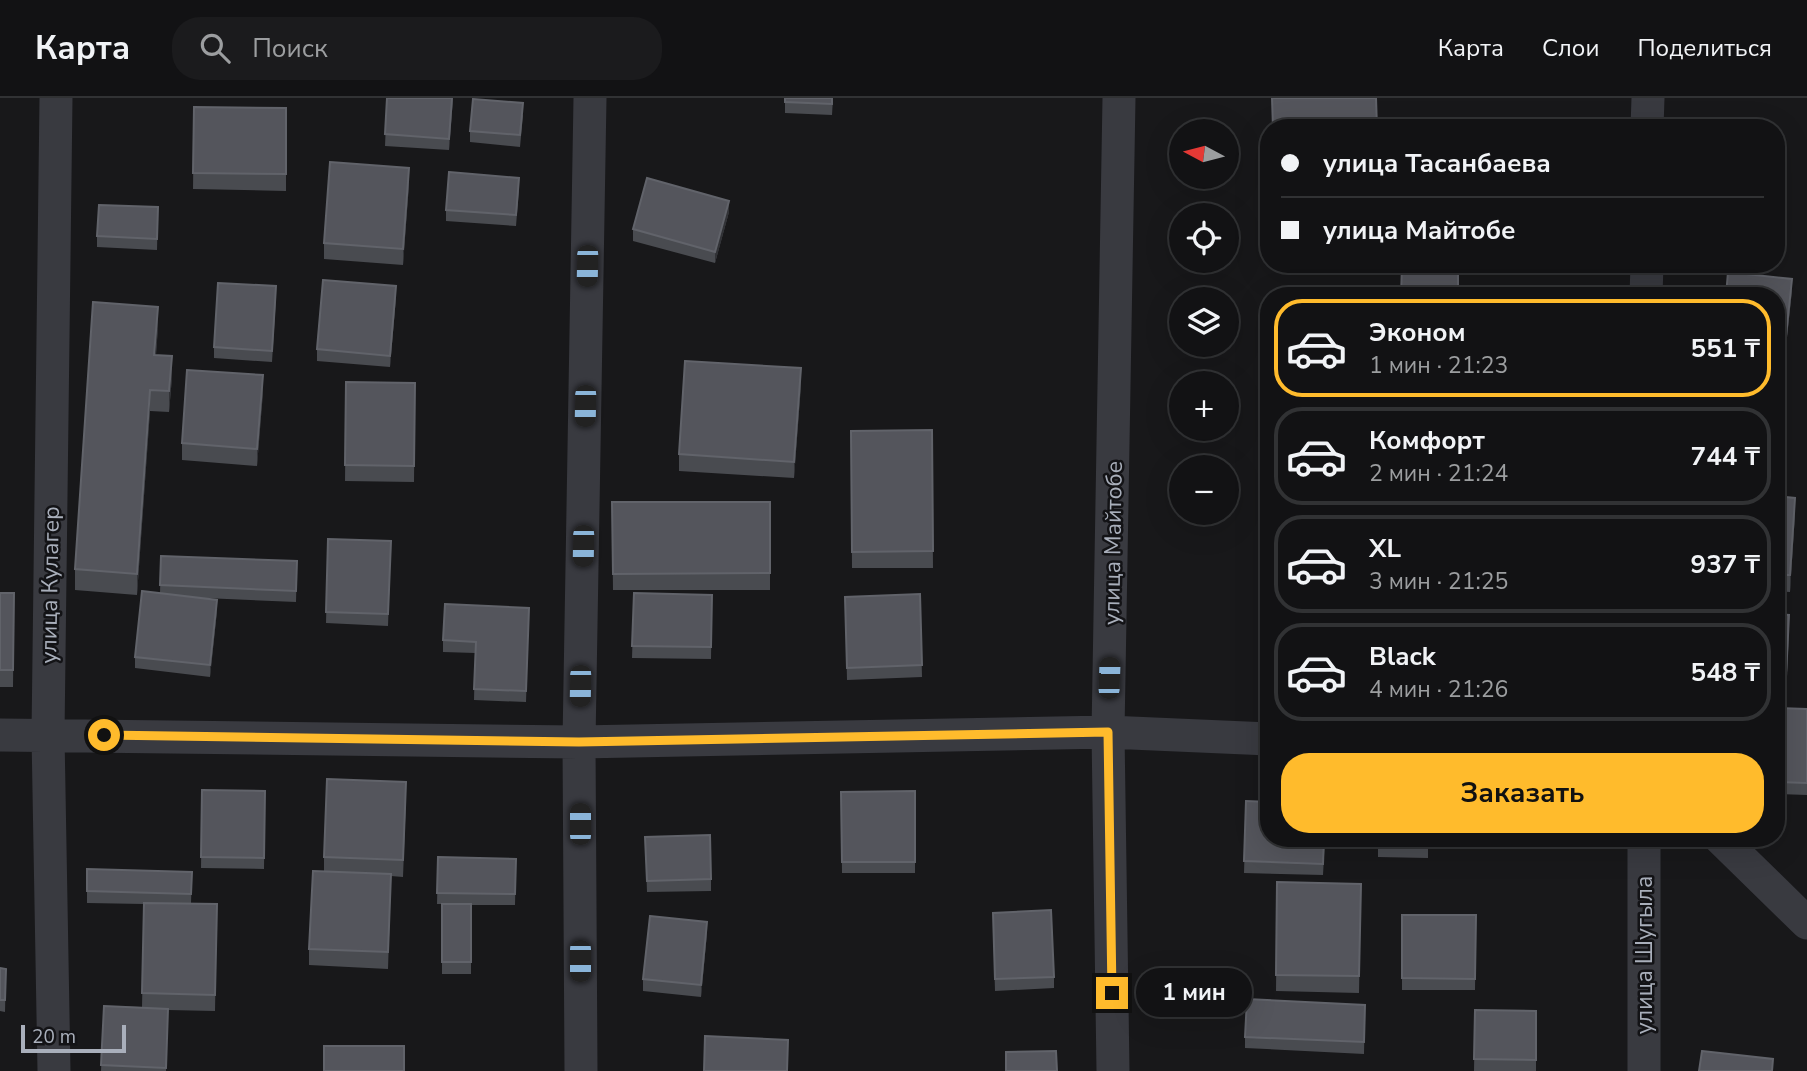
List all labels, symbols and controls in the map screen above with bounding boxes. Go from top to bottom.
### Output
search box [172,17,662,80]
text: Карта [35,26,130,71]
icon: search [196,29,234,67]
text: Поиск [252,31,328,66]
text: Карта [1438,32,1504,64]
text: Слои [1542,32,1599,64]
text: Поделиться [1637,32,1772,64]
north arrow [1169,119,1239,189]
map controls [1169,119,1239,525]
text: улица Тасанбаева [1323,146,1551,181]
button: locate [1169,203,1239,273]
text: улица Майтобе [1323,213,1515,248]
car [577,245,598,287]
button: layers [1169,287,1239,357]
text: Эконом [1369,315,1466,350]
icon: car [1285,317,1348,380]
text: 551 ₸ [1691,331,1760,366]
text: 1 мин · 21:23 [1369,350,1508,381]
button: + [1169,371,1239,441]
car [575,385,596,427]
text: Комфорт [1369,423,1485,458]
icon: car [1285,425,1348,488]
text: 744 ₸ [1691,439,1760,474]
button: − [1169,455,1239,525]
text: 2 мин · 21:24 [1369,458,1508,489]
street label: улица Майтобе [1096,461,1130,625]
street label: улица Кулагер [33,506,67,664]
car [573,525,594,567]
text: XL [1369,531,1401,566]
icon: car [1285,533,1348,596]
text: 937 ₸ [1691,547,1760,582]
text: 3 мин · 21:25 [1369,566,1508,597]
text: Black [1369,639,1436,674]
icon: car [1285,641,1348,704]
text: 548 ₸ [1691,655,1760,690]
car [1098,657,1121,699]
car [570,665,591,707]
text: 4 мин · 21:26 [1369,674,1508,705]
route start [88,719,120,751]
button: Заказать [1281,753,1764,833]
car [570,803,591,845]
street label: улица Шугыла [1629,876,1660,1034]
car [570,940,591,982]
callout: 1 мин [1136,968,1252,1018]
route end [1096,977,1128,1009]
text: 1 мин [1162,977,1226,1008]
scale bar [21,1022,126,1054]
text: 20 m [32,1024,76,1050]

